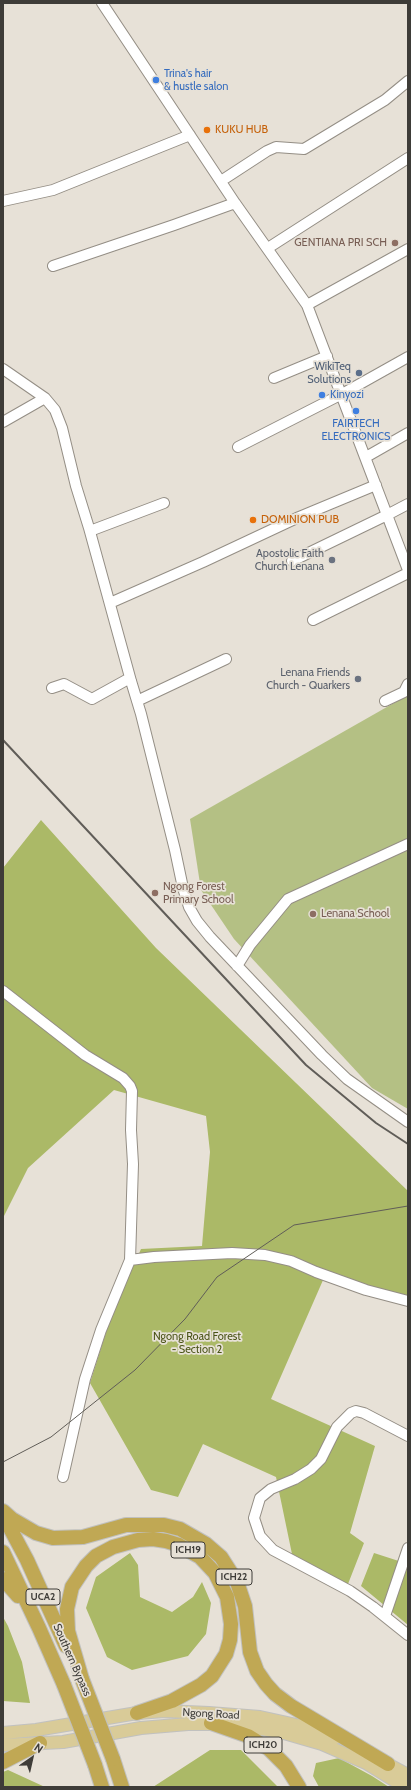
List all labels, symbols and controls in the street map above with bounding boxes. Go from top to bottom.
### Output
place label: Trina's hair & hustle salon [164,67,228,93]
marker: Trina's hair & hustle salon [151,75,161,85]
place label: KUKU HUB [215,123,268,137]
marker: KUKU HUB [202,125,212,135]
place label: GENTIANA PRI SCH [294,236,387,250]
marker: GENTIANA PRI SCH [390,238,400,248]
place label: WikiTeq Solutions [307,360,351,386]
marker: WikiTeq Solutions [354,368,364,378]
place label: Kinyozi [330,388,364,402]
marker: Kinyozi [317,390,327,400]
marker: FAIRTECH ELECTRONICS [351,406,361,416]
place label: FAIRTECH ELECTRONICS [321,417,391,443]
place label: DOMINION PUB [261,513,339,527]
marker: DOMINION PUB [248,515,258,525]
place label: Apostolic Faith Church Lenana [255,547,324,573]
marker: Apostolic Faith Church Lenana [327,555,337,565]
place label: Lenana Friends Church - Quarkers [266,666,350,692]
marker: Lenana Friends Church - Quarkers [353,674,363,684]
place label: Ngong Forest Primary School [163,880,234,906]
marker: Ngong Forest Primary School [150,888,160,898]
place label: Lenana School [321,907,389,921]
marker: Lenana School [308,909,318,919]
park label: Ngong Road Forest - Section 2 [153,1330,241,1356]
road number: ICH19 [171,1542,205,1558]
road number: ICH22 [216,1569,252,1585]
road number: UCA2 [26,1589,60,1605]
street label: Southern Bypass [50,1622,94,1698]
street label: Ngong Road [182,1706,240,1722]
road number: ICH20 [244,1737,282,1753]
north arrow [12,1738,52,1778]
text: N [32,1740,46,1756]

